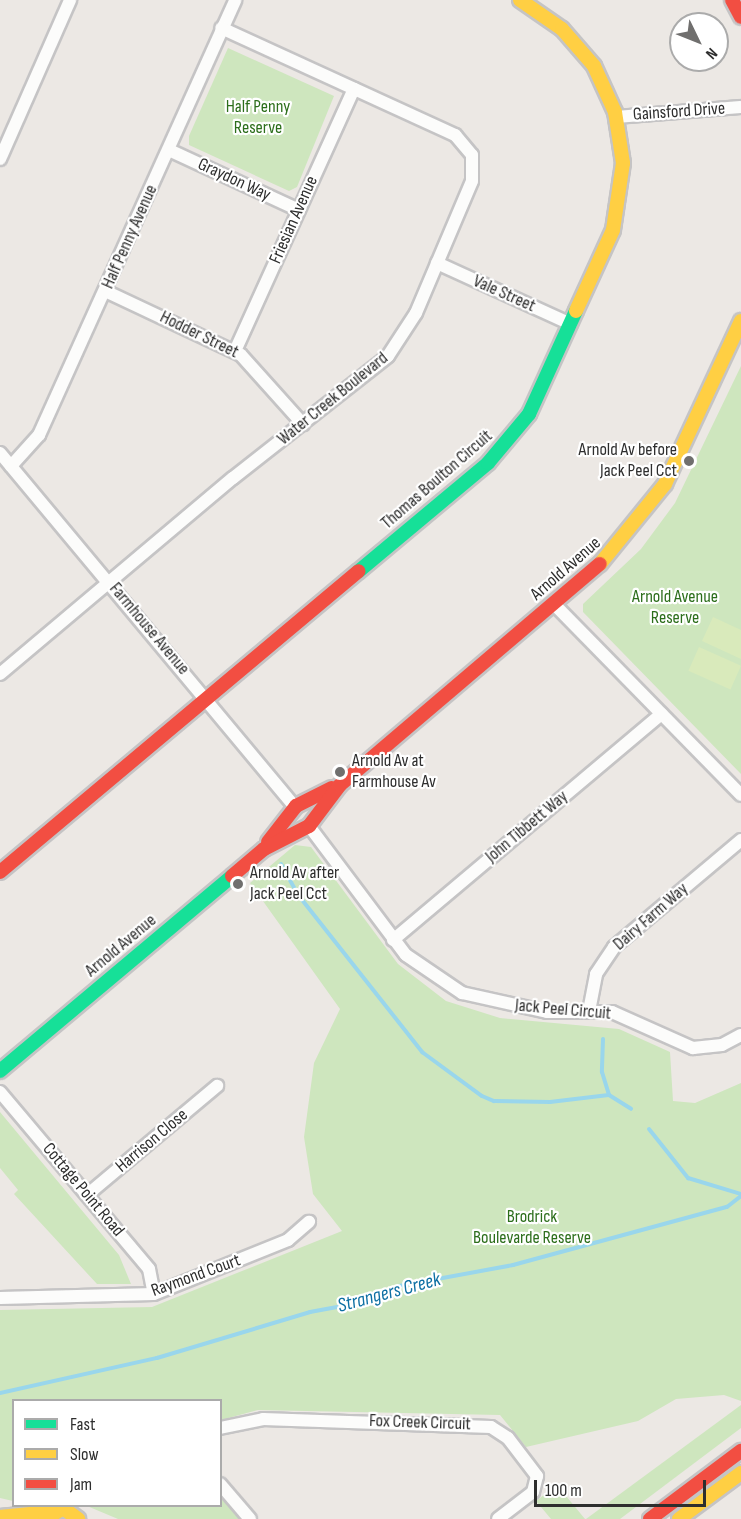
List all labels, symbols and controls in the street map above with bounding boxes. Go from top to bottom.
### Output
north arrow [669,12,729,72]
text: N [701,44,721,63]
park label: Half Penny Reserve [226,97,290,140]
street label: Gainsford Drive [632,98,726,126]
street label: Graydon Way [194,154,274,206]
street label: Friesian Avenue [265,173,323,267]
street label: Half Penny Avenue [97,182,163,292]
street label: Vale Street [470,271,538,317]
street label: Hodder Street [156,307,242,363]
street label: Water Creek Boulevard [273,348,393,450]
street label: Thomas Boulton Circuit [377,426,497,534]
place label: Arnold Av before Jack Peel Cct [578,440,677,482]
marker: Arnold Av before Jack Peel Cct [682,454,696,468]
street label: Arnold Avenue [526,533,606,605]
street label: Farmhouse Avenue [104,579,194,679]
park label: Arnold Avenue Reserve [632,587,718,630]
place label: Arnold Av at Farmhouse Av [352,751,436,794]
marker: Arnold Av at Farmhouse Av [333,765,347,779]
street label: John Tibbett Way [481,786,573,868]
place label: Arnold Av after Jack Peel Cct [250,863,339,906]
marker: Arnold Av after Jack Peel Cct [231,877,245,891]
street label: Dairy Farm Way [609,879,693,955]
street label: Arnold Avenue [81,910,161,982]
street label: Jack Peel Circuit [514,995,612,1025]
street label: Harrison Close [112,1105,192,1177]
street label: Cottage Point Road [38,1139,128,1241]
park label: Brodrick Boulevarde Reserve [473,1207,591,1250]
street label: Raymond Court [148,1250,244,1302]
water label: Strangers Creek [335,1268,443,1318]
legend [12,1399,222,1507]
street label: Fox Creek Circuit [369,1410,471,1436]
text: Fast [70,1414,95,1435]
text: Slow [70,1444,99,1465]
scale bar [537,1468,710,1506]
text: Jam [70,1474,92,1495]
text: 100 m [545,1480,582,1501]

